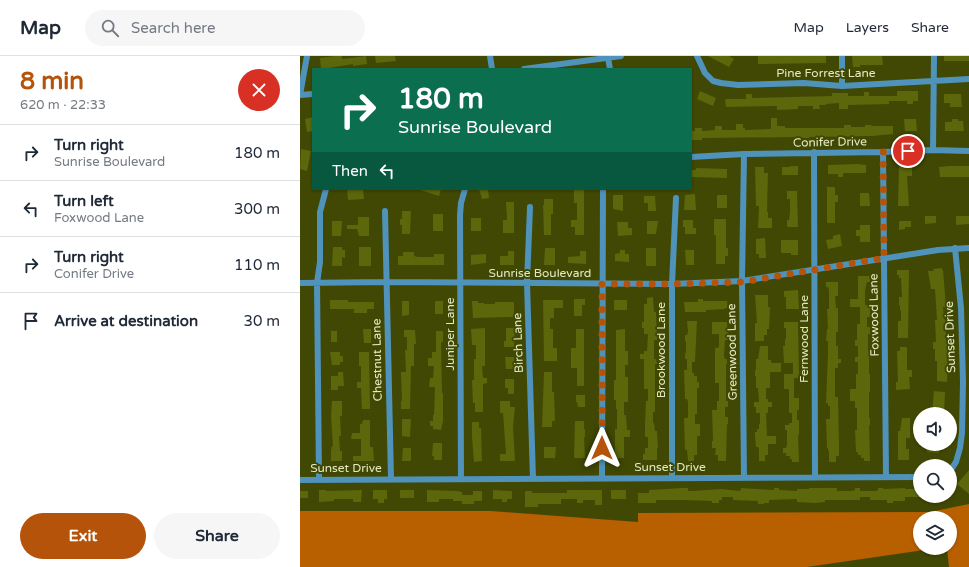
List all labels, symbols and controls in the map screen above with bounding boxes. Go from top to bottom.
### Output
search box [85,10,365,46]
text: Map [20,17,61,39]
icon: search [99,17,121,39]
text: Search here [131,19,215,37]
text: Map [794,19,824,36]
text: Layers [846,19,889,36]
text: Share [911,19,949,36]
street label: Pine Forrest Lane [776,66,876,80]
text: 8 min [20,67,84,96]
button: close [238,69,280,111]
text: 180 m [398,82,484,116]
icon: right [332,84,384,136]
text: 620 m · 22:33 [20,97,106,113]
text: Sunrise Boulevard [398,116,552,138]
street label: Conifer Drive [793,134,867,150]
pin [891,134,925,168]
text: Turn right [54,136,124,154]
icon: arrive [897,140,919,162]
icon: right [20,142,42,164]
text: 180 m [234,144,280,162]
text: Sunrise Boulevard [54,154,165,170]
icon: left [376,160,398,182]
text: Then [332,162,368,180]
text: Turn left [54,192,114,210]
icon: left [20,198,42,220]
text: 300 m [234,200,280,218]
text: Foxwood Lane [54,210,144,226]
text: Turn right [54,248,124,266]
icon: right [20,254,42,276]
text: 110 m [234,256,280,274]
text: Conifer Drive [54,266,134,282]
street label: Sunrise Boulevard [489,266,591,280]
street label: Foxwood Lane [866,273,882,357]
street label: Fernwood Lane [797,295,811,383]
street label: Juniper Lane [443,297,457,371]
street label: Sunset Drive [942,301,958,373]
street label: Brookwood Lane [654,302,668,398]
street label: Greenwood Lane [724,303,740,400]
icon: arrive [20,310,42,332]
text: Arrive at destination [54,312,198,330]
text: 30 m [243,312,280,330]
street label: Birch Lane [510,312,526,373]
street label: Chestnut Lane [369,318,385,401]
map controls [913,407,957,555]
button: sound [913,407,957,451]
position arrow [581,427,623,469]
button: search [913,459,957,503]
street label: Sunset Drive [634,460,706,474]
street label: Sunset Drive [310,461,382,475]
button: layers [913,511,957,555]
button: Exit [20,513,146,559]
button: Share [154,513,280,559]

